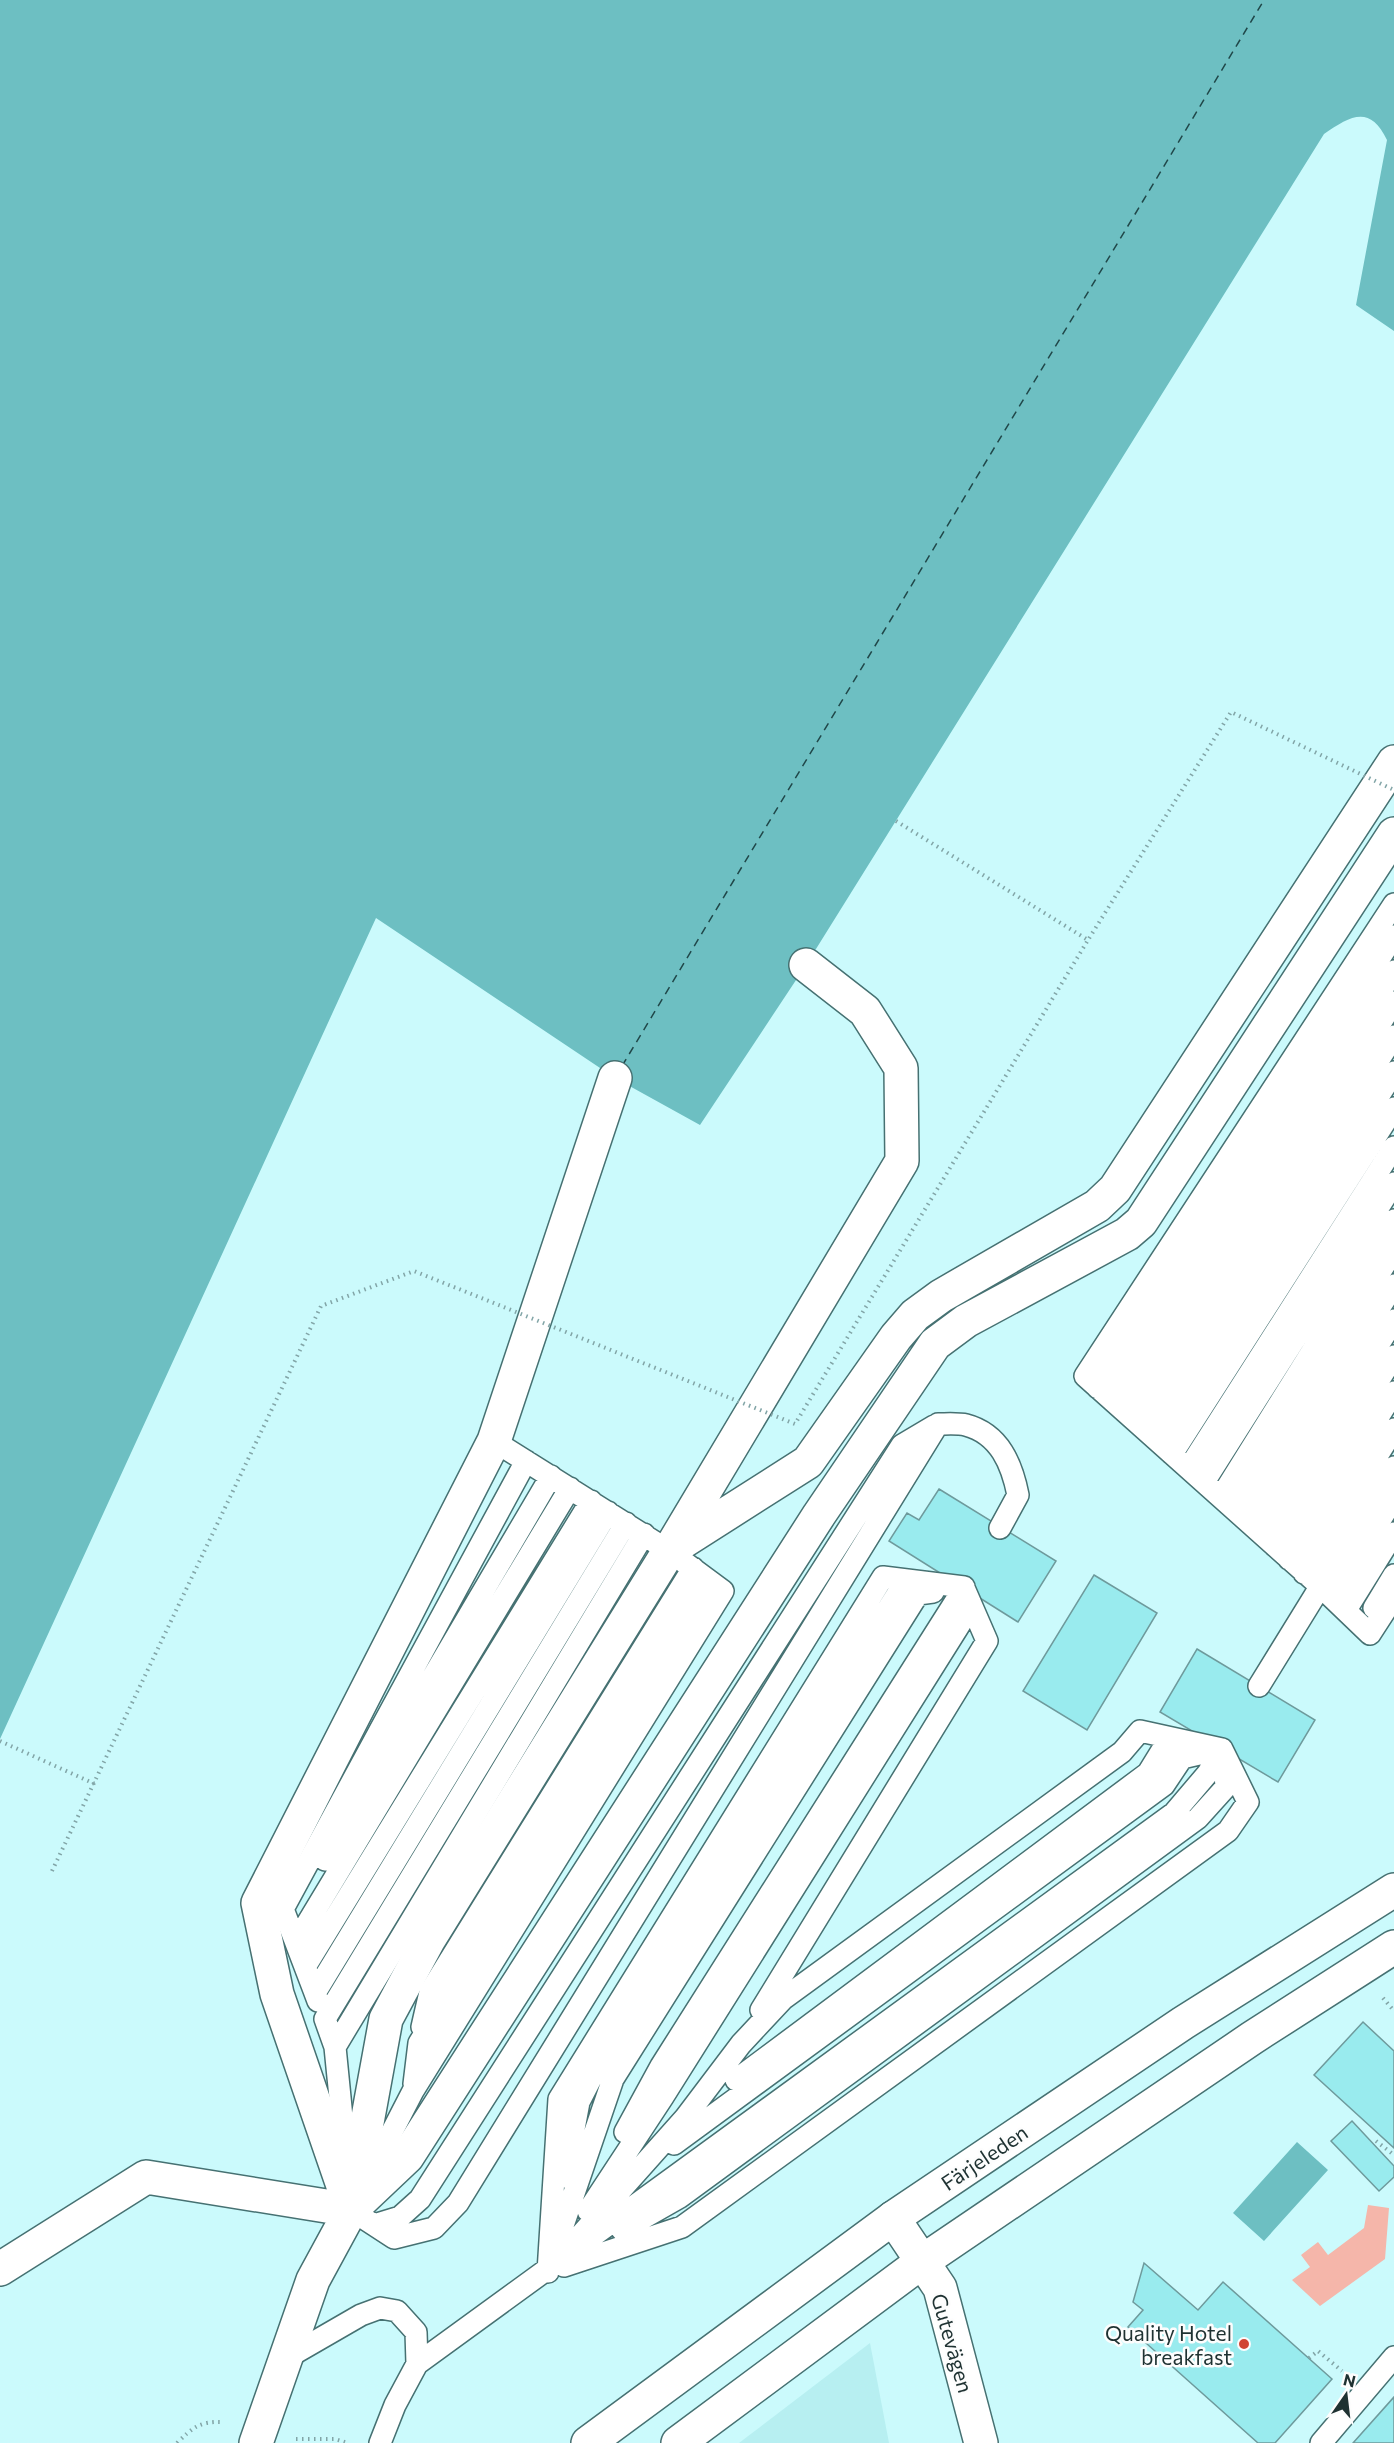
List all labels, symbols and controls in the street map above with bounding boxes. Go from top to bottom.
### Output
street label: Färjeleden [936,2119,1032,2195]
street label: Gutevägen [927,2290,979,2396]
place label: Quality Hotel breakfast [1105,2320,1232,2369]
marker: Quality Hotel breakfast [1237,2337,1251,2351]
north arrow [1316,2365,1376,2425]
text: N [1342,2369,1358,2391]

